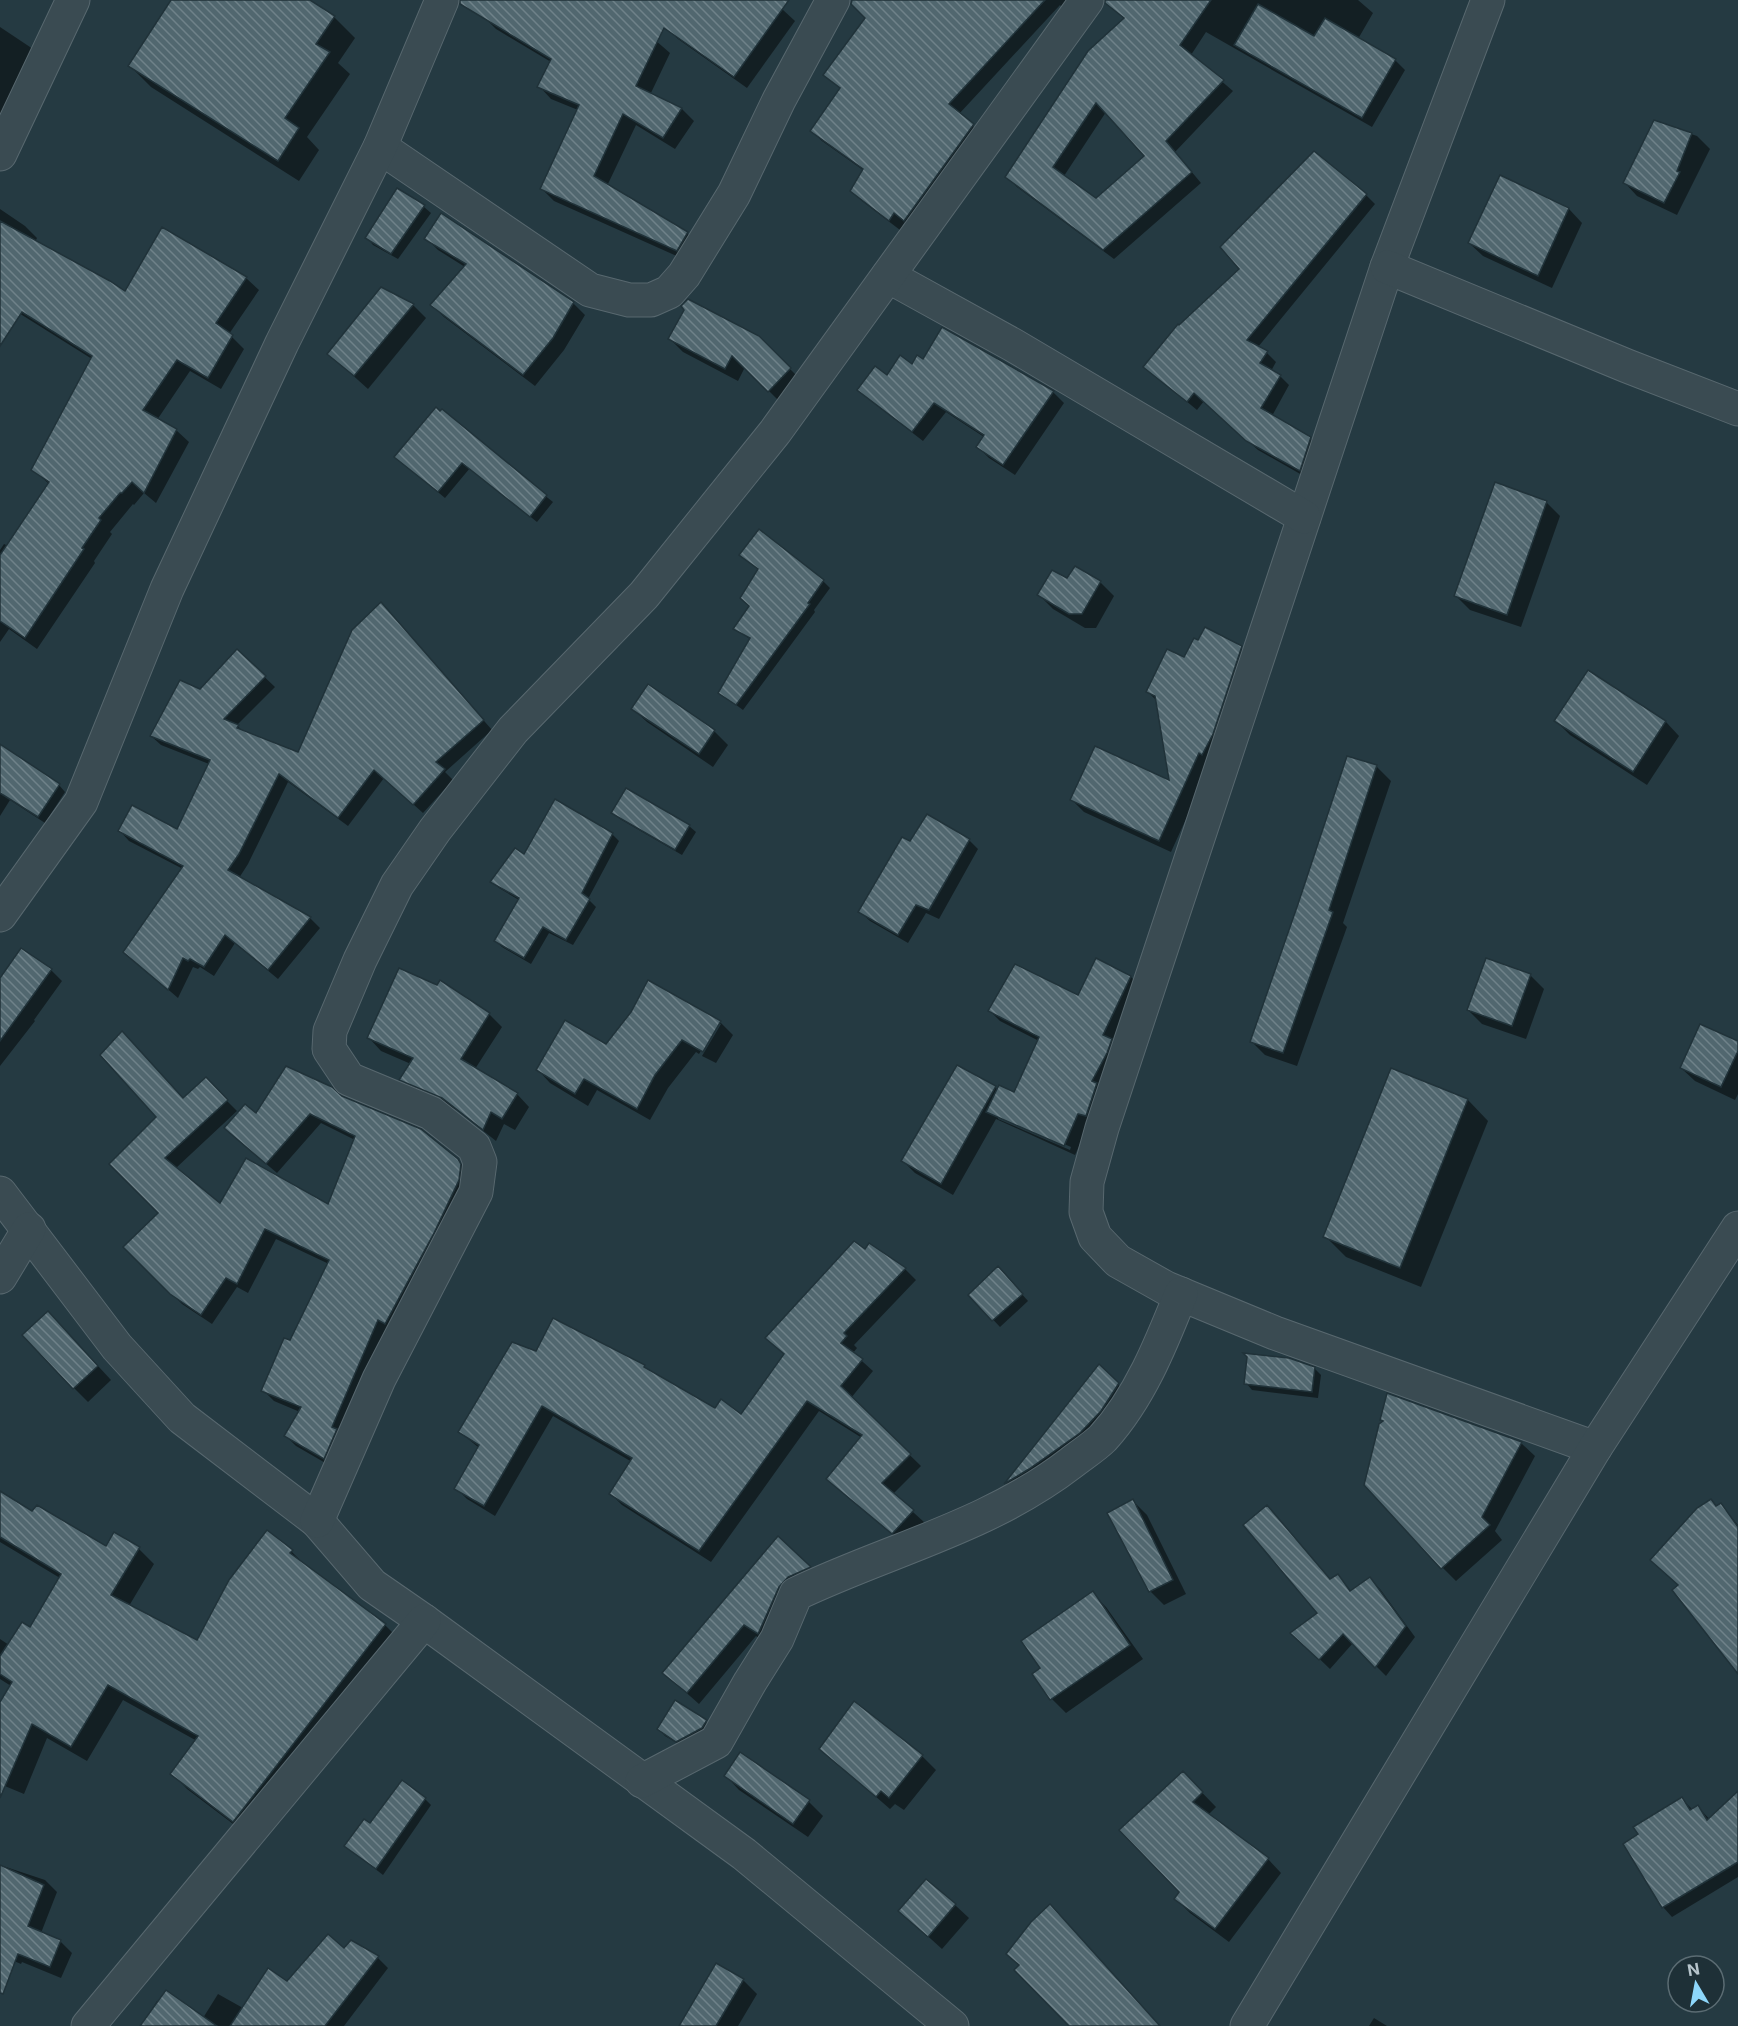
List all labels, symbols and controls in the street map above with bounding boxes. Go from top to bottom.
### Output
north arrow [1666,1954,1726,2014]
text: N [1686,1958,1701,1980]

